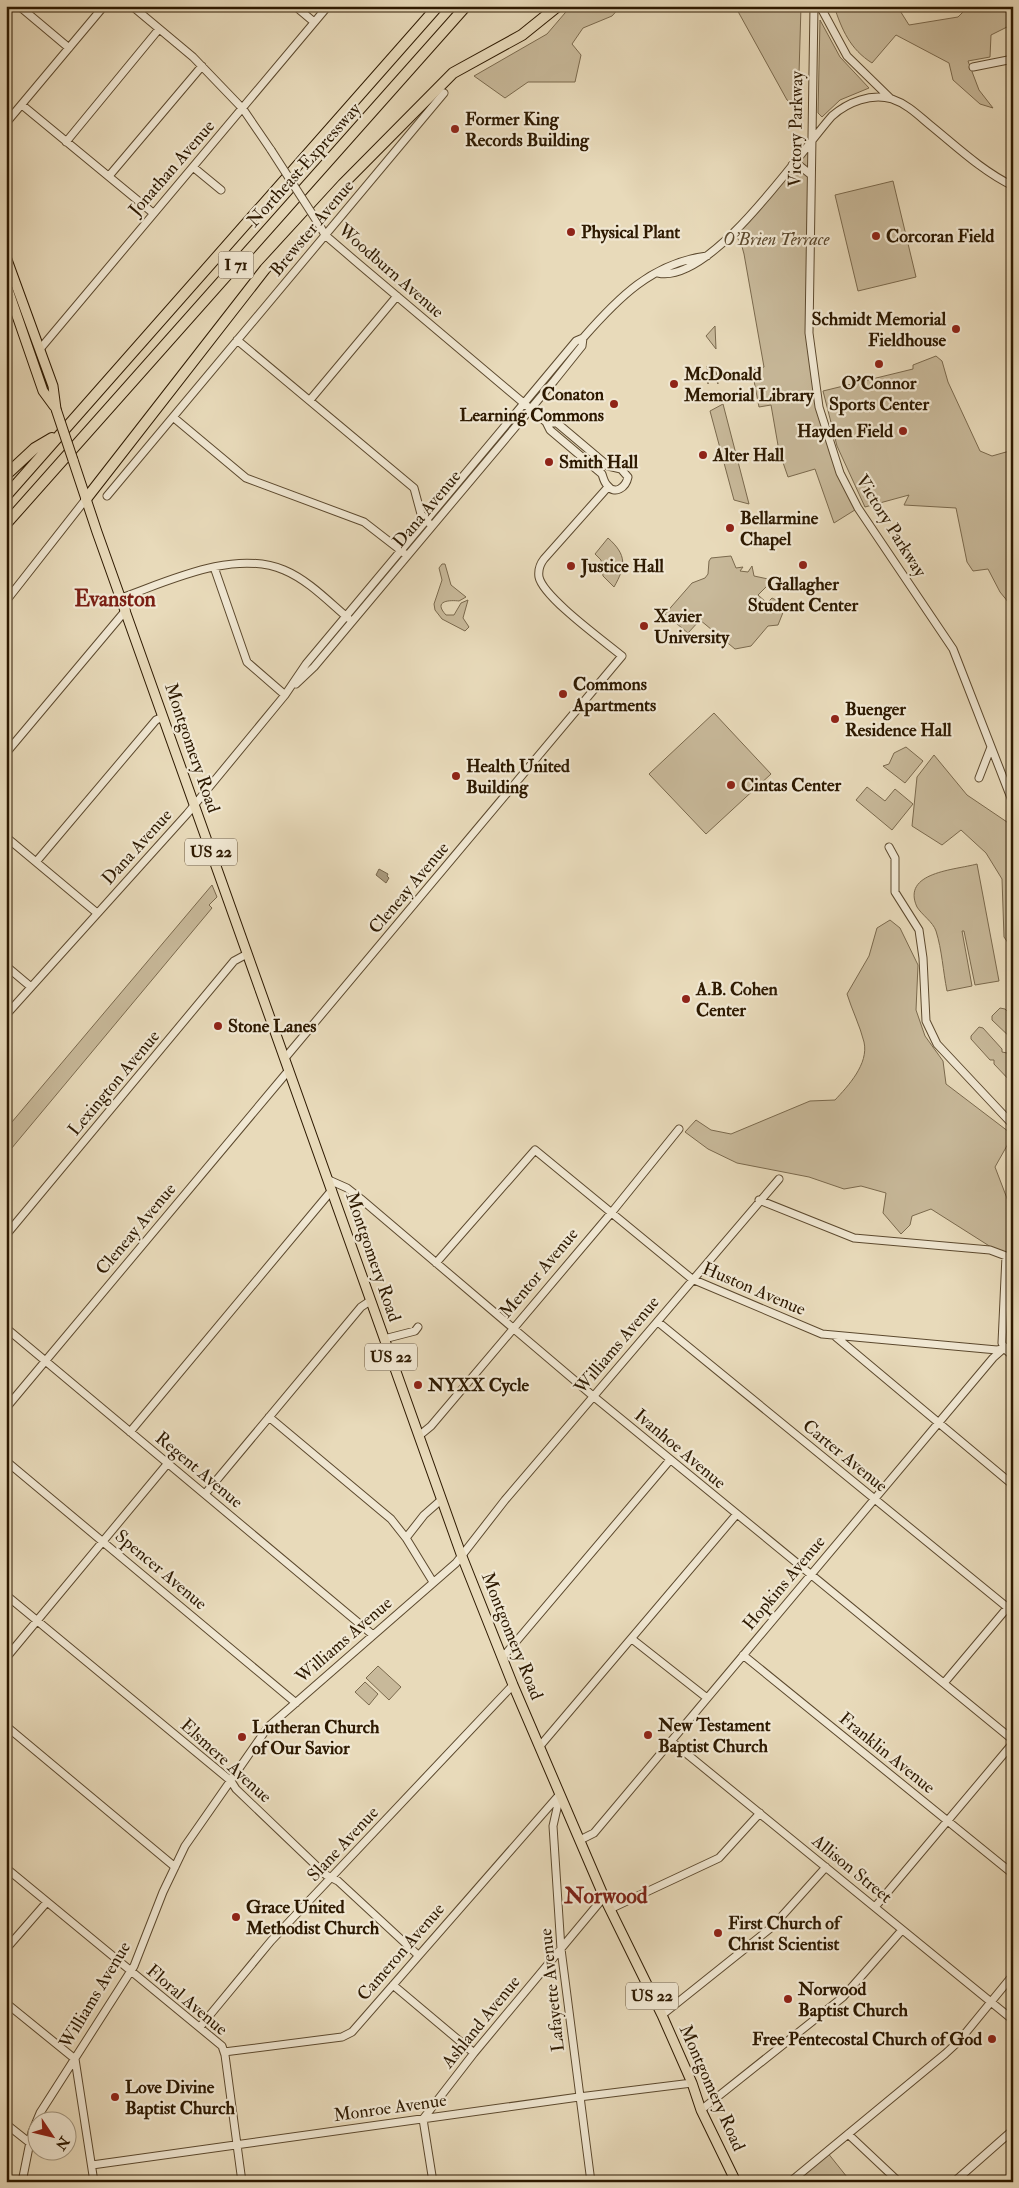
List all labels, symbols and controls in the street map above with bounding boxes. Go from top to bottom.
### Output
street label: Victory Parkway [783,70,809,187]
street label: Northeast Expressway [242,97,367,232]
place label: Former King Records Building [465,108,590,152]
street label: Jonathan Avenue [123,115,220,222]
marker: Former King Records Building [449,123,461,135]
street label: Brewster Avenue [265,175,359,281]
street label: Woodburn Avenue [333,218,449,324]
place label: Physical Plant [581,221,680,244]
place label: Corcoran Field [886,225,994,248]
marker: Physical Plant [565,226,577,238]
park label: O’Brien Terrace [723,228,830,251]
marker: Corcoran Field [870,230,882,242]
road number: I 71 [218,252,254,278]
place label: Schmidt Memorial Fieldhouse [811,308,946,352]
marker: Schmidt Memorial Fieldhouse [950,323,962,335]
marker: O'Connor Sports Center [873,358,885,370]
place label: McDonald Memorial Library [683,363,815,407]
place label: O'Connor Sports Center [829,372,929,416]
marker: McDonald Memorial Library [668,378,680,390]
place label: Conaton Learning Commons [459,383,605,427]
marker: Conaton Learning Commons [608,398,620,410]
place label: Hayden Field [797,420,893,443]
marker: Hayden Field [897,425,909,437]
place label: Alter Hall [712,444,785,467]
marker: Alter Hall [697,449,709,461]
place label: Smith Hall [559,451,638,474]
marker: Smith Hall [543,456,555,468]
street label: Dana Avenue [388,465,467,553]
street label: Victory Parkway [850,471,932,582]
place label: Bellarmine Chapel [740,507,819,551]
marker: Bellarmine Chapel [724,522,736,534]
place label: Justice Hall [580,555,664,578]
marker: Gallagher Student Center [797,559,809,571]
marker: Justice Hall [565,560,577,572]
place label: Gallagher Student Center [748,573,858,617]
district label: Evanston [74,585,156,613]
place label: Xavier University [654,605,730,649]
marker: Xavier University [638,620,650,632]
place label: Commons Apartments [572,673,656,717]
street label: Montgomery Road [159,680,225,816]
marker: Commons Apartments [557,688,569,700]
place label: Buenger Residence Hall [845,698,952,742]
marker: Buenger Residence Hall [829,713,841,725]
place label: Health United Building [466,755,570,799]
marker: Health United Building [450,770,462,782]
place label: Cintas Center [741,774,841,797]
marker: Cintas Center [725,779,737,791]
street label: Dana Avenue [97,804,178,890]
street label: Cleneay Avenue [364,837,454,939]
road number: US 22 [185,839,237,866]
place label: A.B. Cohen Center [695,978,779,1022]
marker: A.B. Cohen Center [680,993,692,1005]
place label: Stone Lanes [228,1015,316,1038]
marker: Stone Lanes [212,1020,224,1032]
street label: Lexington Avenue [63,1025,165,1141]
street label: Cleneay Avenue [91,1178,181,1280]
street label: Montgomery Road [340,1189,406,1325]
street label: Mentor Avenue [495,1223,584,1323]
street label: Huston Avenue [699,1257,809,1321]
street label: Williams Avenue [569,1291,665,1399]
road number: US 22 [365,1344,417,1370]
place label: NYXX Cycle [427,1374,529,1397]
marker: NYXX Cycle [412,1379,424,1391]
street label: Ivanhoe Avenue [629,1404,731,1494]
street label: Carter Avenue [798,1415,893,1498]
street label: Regent Avenue [150,1427,248,1514]
street label: Spencer Avenue [110,1525,212,1616]
street label: Hopkins Avenue [738,1530,831,1635]
street label: Montgomery Road [476,1569,548,1703]
street label: Williams Avenue [290,1591,397,1689]
street label: Franklin Avenue [834,1707,940,1799]
street label: Elsmere Avenue [175,1714,277,1808]
place label: New Testament Baptist Church [657,1714,771,1758]
place label: Lutheran Church of Our Savior [252,1716,380,1760]
marker: New Testament Baptist Church [642,1729,654,1741]
marker: Lutheran Church of Our Savior [236,1731,248,1743]
street label: Slane Avenue [302,1801,384,1886]
street label: Allison Street [806,1829,897,1908]
district label: Norwood [563,1882,648,1910]
place label: Grace United Methodist Church [245,1896,380,1940]
street label: Cameron Avenue [352,1898,450,2006]
marker: Grace United Methodist Church [230,1911,242,1923]
place label: First Church of Christ Scientist [728,1912,843,1956]
street label: Lafayette Avenue [534,1927,570,2053]
marker: First Church of Christ Scientist [712,1927,724,1939]
street label: Williams Avenue [54,1937,136,2053]
street label: Floral Avenue [142,1959,233,2041]
street label: Ashland Avenue [436,1970,526,2074]
place label: Norwood Baptist Church [797,1978,908,2022]
road number: US 22 [626,1982,678,2010]
marker: Norwood Baptist Church [782,1993,794,2005]
street label: Montgomery Road [674,2021,750,2155]
place label: Free Pentecostal Church of God [752,2028,982,2051]
marker: Free Pentecostal Church of God [986,2033,998,2045]
place label: Love Divine Baptist Church [125,2076,235,2120]
street label: Monroe Avenue [332,2089,448,2127]
marker: Love Divine Baptist Church [109,2091,121,2103]
north arrow [28,2110,78,2160]
text: N [51,2132,73,2154]

